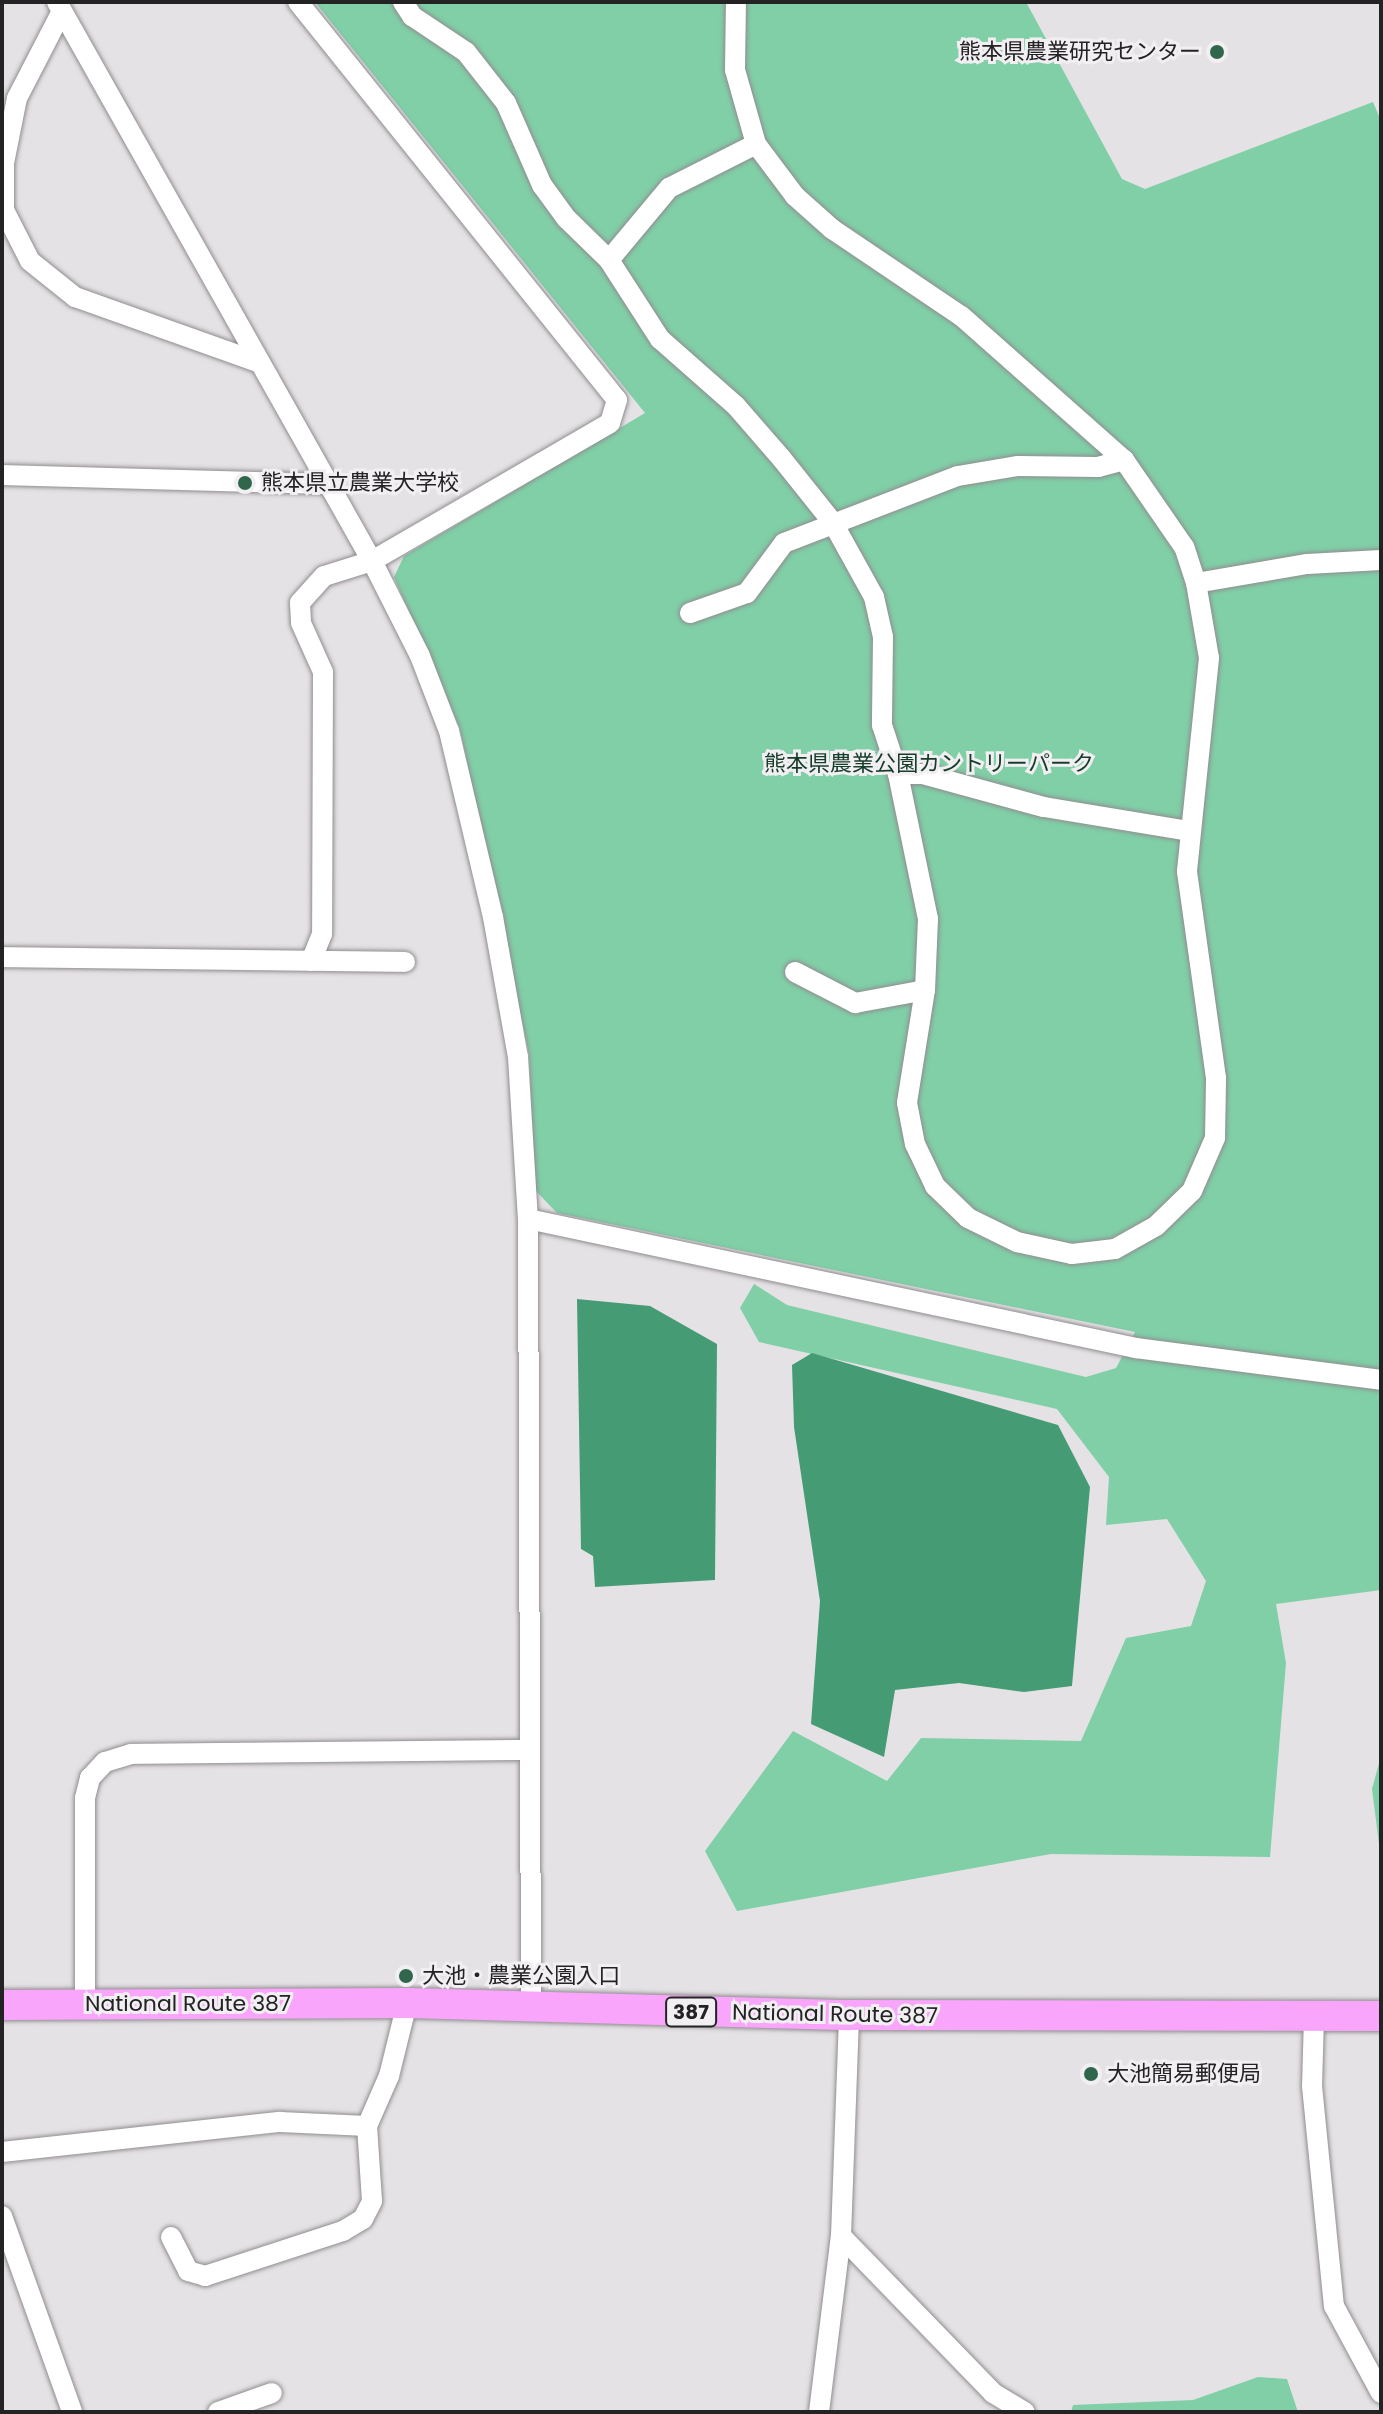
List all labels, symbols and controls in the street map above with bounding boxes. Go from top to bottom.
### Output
place label: 熊本県農業研究センター [959,39,1201,65]
marker: 熊本県農業研究センター [1208,43,1226,61]
place label: 熊本県立農業大学校 [261,470,459,496]
marker: 熊本県立農業大学校 [236,474,254,492]
park label: 熊本県農業公園カントリーパーク [764,751,1094,777]
place label: 大池・農業公園入口 [422,1963,620,1989]
marker: 大池・農業公園入口 [397,1967,415,1985]
street label: National Route 387 [85,1991,291,2017]
road number: 387 [665,1996,717,2028]
street label: National Route 387 [732,1999,938,2029]
place label: 大池簡易郵便局 [1107,2061,1261,2087]
marker: 大池簡易郵便局 [1082,2065,1100,2083]

